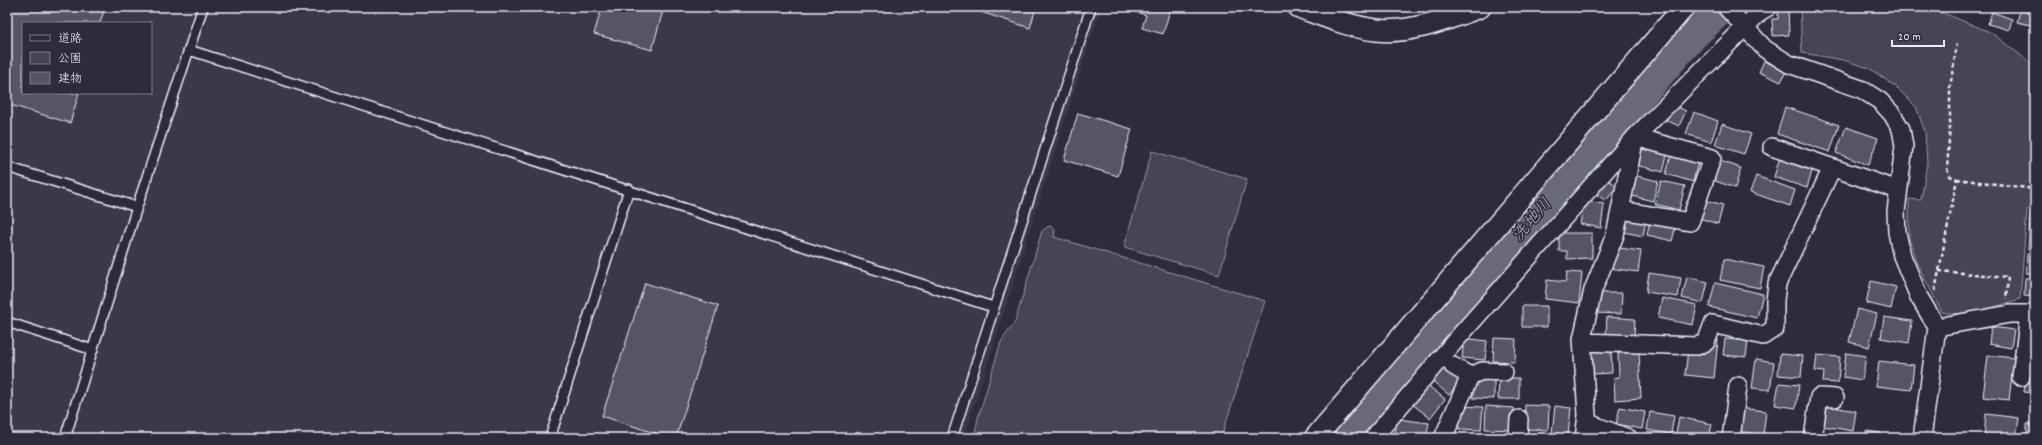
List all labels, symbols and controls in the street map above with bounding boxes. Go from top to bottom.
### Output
legend [22,22,152,94]
scale bar [1892,22,1944,48]
text: 20 m [1898,29,1921,46]
text: 道路 [58,31,82,48]
text: 公園 [58,51,82,68]
text: 建物 [58,71,82,88]
water label: 洗地川 [1507,194,1559,248]

